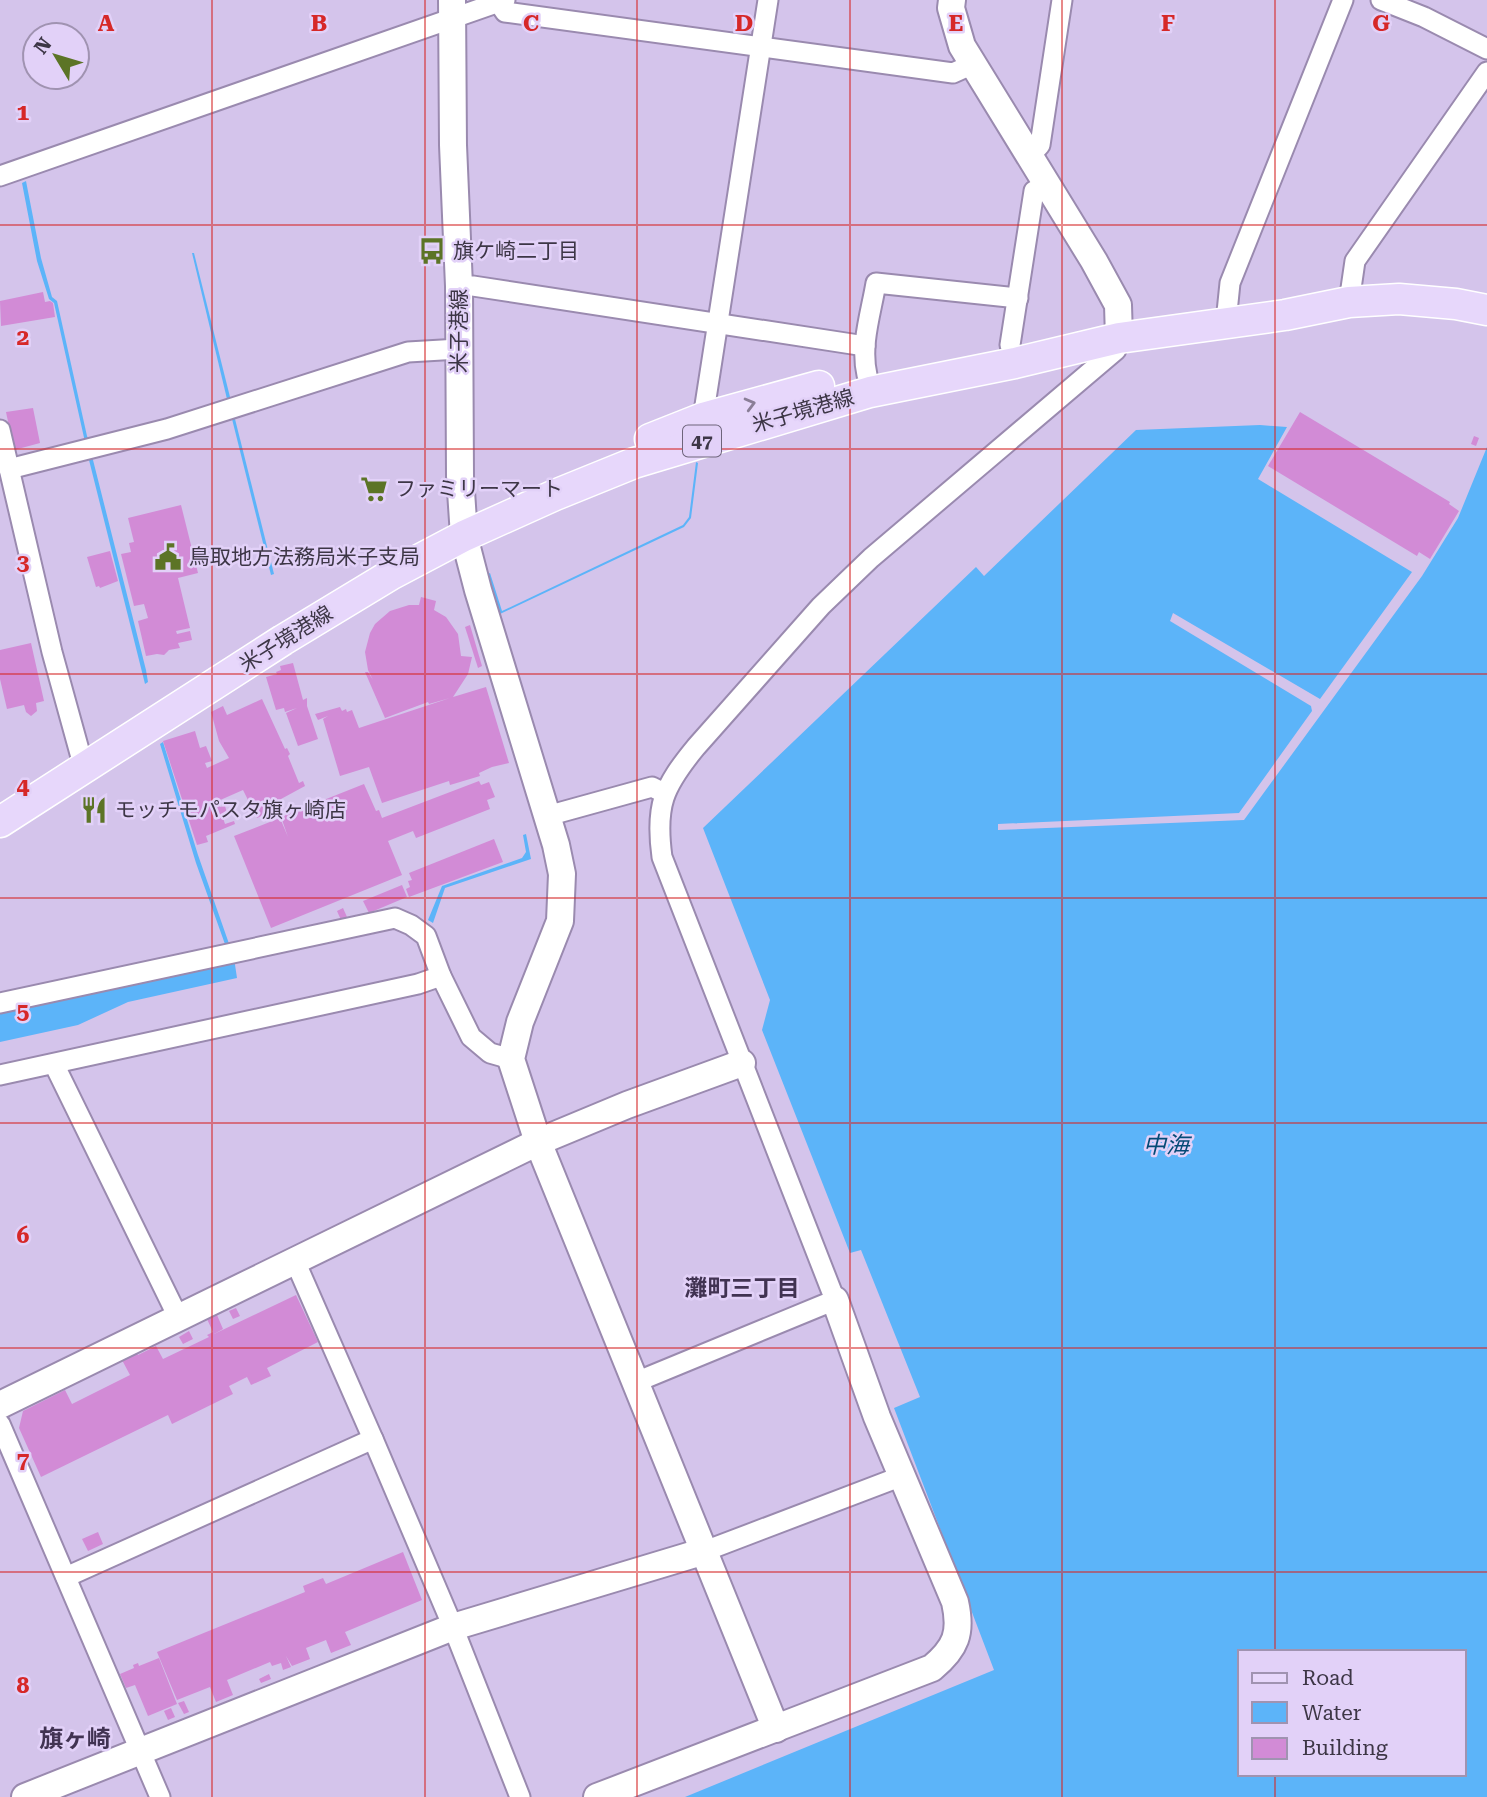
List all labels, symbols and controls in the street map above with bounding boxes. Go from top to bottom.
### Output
text: A [98,10,115,37]
text: B [311,10,327,37]
text: C [523,10,539,37]
text: D [735,10,753,37]
text: E [949,10,963,37]
text: F [1161,10,1175,37]
text: G [1372,10,1390,37]
north arrow [21,21,91,91]
text: N [29,33,57,59]
text: 1 [17,99,30,126]
bus stop icon: 旗ケ崎二丁目 [417,236,447,266]
place label: 旗ケ崎二丁目 [453,239,579,263]
street label: 米子港線 [447,289,471,373]
text: 2 [17,324,29,351]
street label: 米子境港線 [749,385,857,437]
one-way arrow [744,398,756,413]
road number: 47 [683,426,721,456]
supermarket icon: ファミリーマート [359,474,389,504]
place label: ファミリーマート [395,477,563,501]
public building icon: 鳥取地方法務局米子支局 [153,542,183,572]
place label: 鳥取地方法務局米子支局 [189,545,420,569]
text: 3 [17,549,30,576]
street label: 米子境港線 [235,601,337,677]
text: 4 [17,773,30,800]
restaurant icon: モッチモパスタ旗ヶ崎店 [79,795,109,825]
place label: モッチモパスタ旗ヶ崎店 [115,798,346,822]
text: 5 [17,998,30,1025]
water label: 中海 [1143,1132,1193,1159]
text: 6 [17,1222,30,1249]
district label: 灘町三丁目 [685,1275,800,1302]
text: 7 [17,1447,30,1474]
legend [1238,1650,1466,1776]
text: Road [1302,1666,1354,1690]
text: 8 [17,1672,30,1699]
text: Water [1302,1701,1362,1725]
district label: 旗ヶ崎 [39,1725,111,1753]
text: Building [1302,1736,1388,1760]

